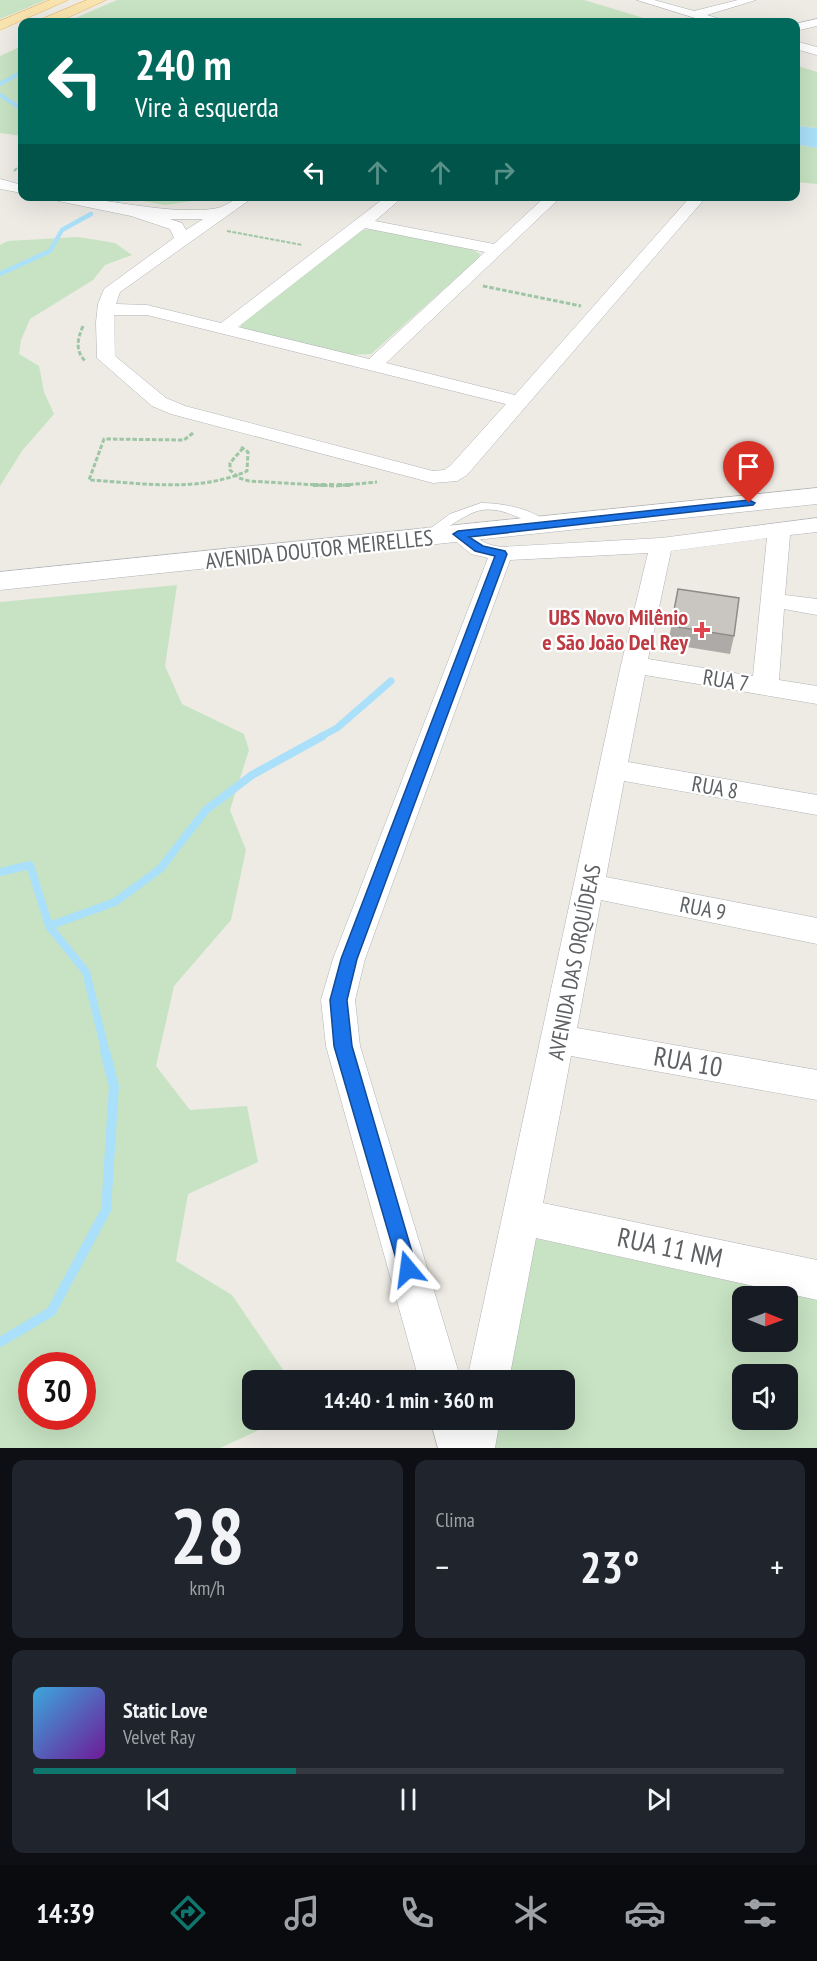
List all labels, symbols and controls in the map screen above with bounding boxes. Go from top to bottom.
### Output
text: 240 m [135,37,232,92]
icon: left [36,42,114,120]
text: Vire à esquerda [135,90,279,124]
icon: left [298,156,331,189]
icon: ahead [361,156,394,189]
icon: ahead [424,156,457,189]
icon: right [487,156,520,189]
pin [723,441,774,503]
icon: arrive [732,450,765,483]
street label: AVENIDA DOUTOR MEIRELLES [204,523,434,575]
place label: UBS Novo Milênio e São João Del Rey [542,603,689,656]
marker: UBS Novo Milênio e São João Del Rey [693,621,711,639]
street label: RUA 7 [701,663,751,697]
street label: RUA 8 [690,769,740,805]
street label: AVENIDA DAS ORQUÍDEAS [541,862,607,1062]
street label: RUA 9 [678,890,728,926]
street label: RUA 10 [651,1038,725,1084]
street label: RUA 11 NM [615,1219,726,1275]
position arrow [376,1237,440,1301]
north arrow [732,1286,798,1352]
map controls [732,1286,798,1430]
speed limit sign: 30 [18,1352,96,1430]
button: sound [732,1364,798,1430]
text: 14:40 · 1 min · 360 m [323,1386,494,1414]
text: 28 [170,1485,245,1586]
text: Clima [436,1507,475,1533]
text: 23° [580,1537,639,1595]
text: − [436,1545,449,1588]
text: + [770,1545,784,1588]
text: km/h [190,1575,225,1601]
text: Static Love [123,1696,208,1724]
text: Velvet Ray [123,1724,195,1750]
icon: previous [142,1783,175,1816]
icon: pause [392,1783,425,1816]
icon: next [642,1783,675,1816]
icon: directions [167,1892,209,1934]
icon: music [281,1892,323,1934]
icon: phone [396,1892,438,1934]
icon: climate [510,1892,552,1934]
icon: car [624,1892,666,1934]
icon: filters [739,1892,781,1934]
text: 14:39 [36,1896,95,1930]

